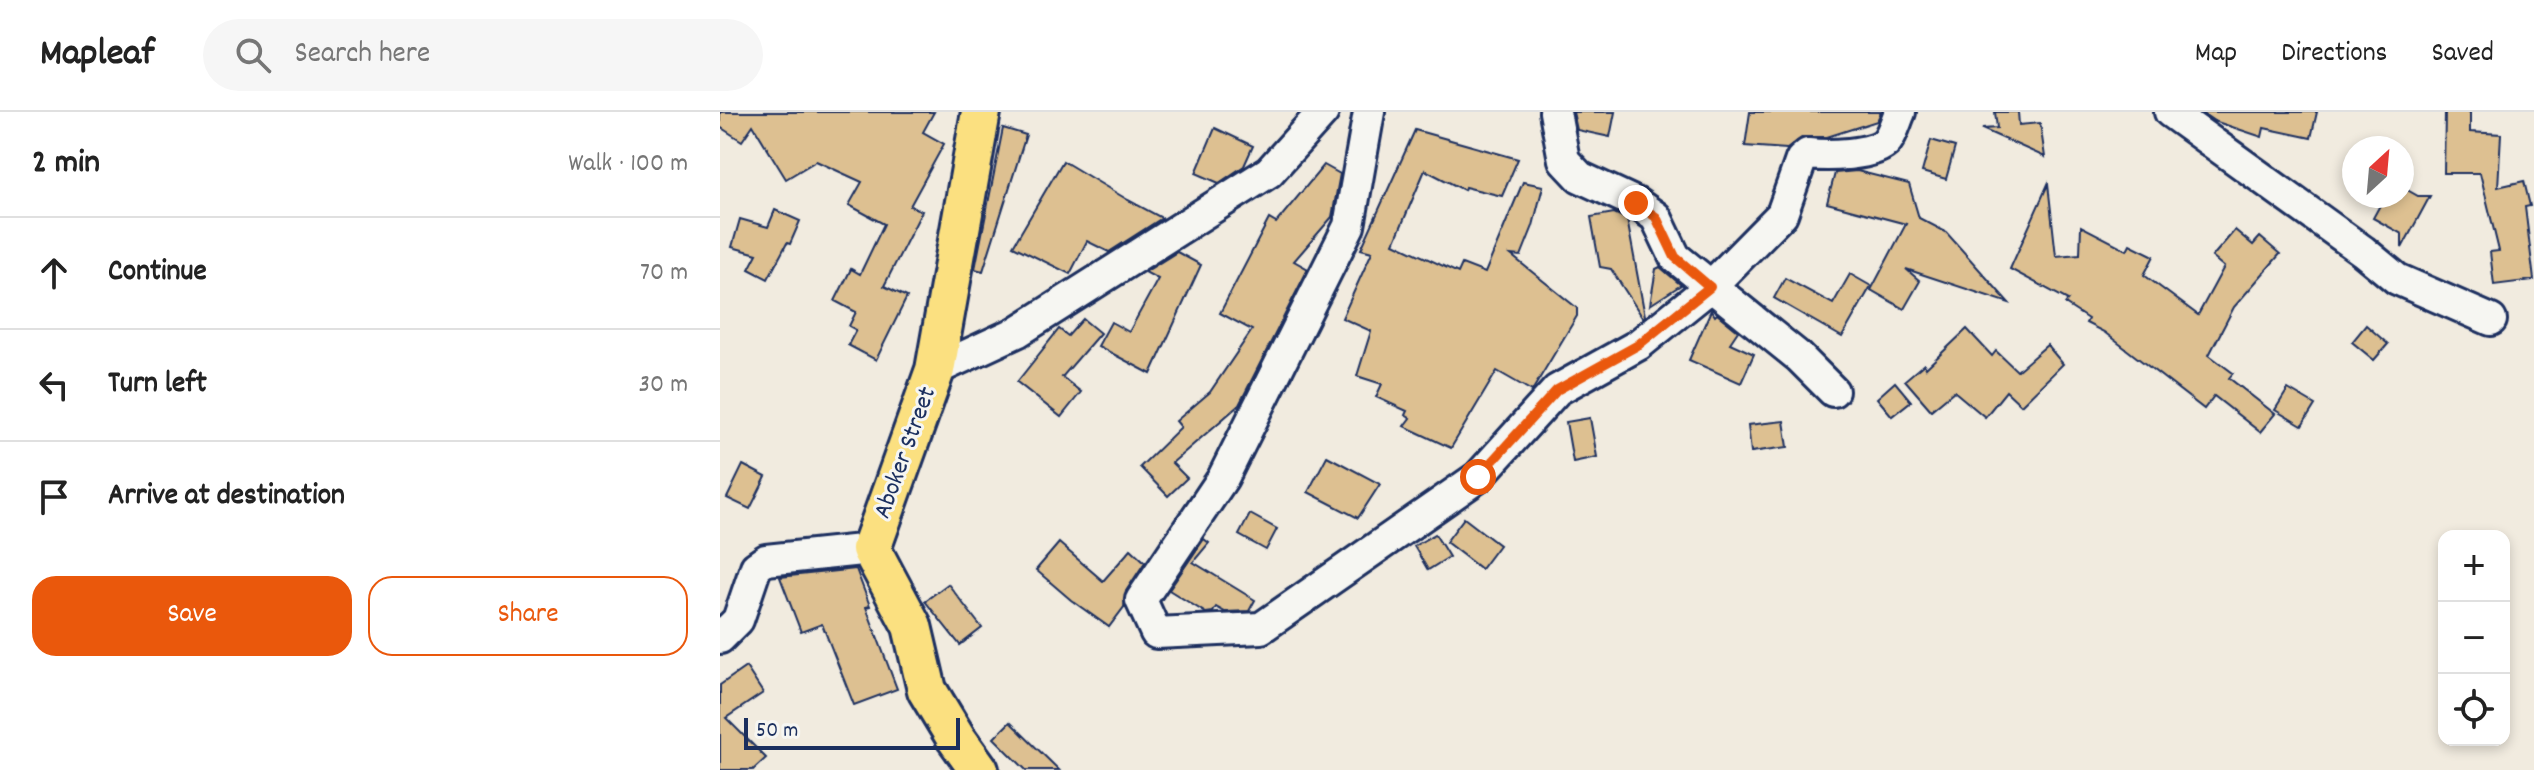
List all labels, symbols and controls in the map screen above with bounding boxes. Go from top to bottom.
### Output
search box [203,19,763,91]
text: Mapleaf [40,28,155,83]
icon: search [231,33,275,77]
text: Search here [295,34,430,77]
text: Map [2195,35,2237,75]
text: Directions [2281,35,2387,75]
text: Saved [2431,35,2494,75]
north arrow [2342,136,2414,208]
text: 2 min [32,140,100,189]
text: Walk · 100 m [568,146,688,183]
route end [1618,185,1654,221]
icon: ahead [32,251,76,295]
text: Continue [108,252,207,295]
text: 70 m [640,255,688,292]
icon: left [32,363,76,407]
text: Turn left [108,364,207,407]
text: 30 m [638,367,688,404]
street label: Aboker Street [865,381,947,524]
route start [1460,459,1496,495]
icon: arrive [32,475,76,519]
text: Arrive at destination [108,476,345,519]
map controls [2438,530,2510,746]
button: + [2438,530,2510,602]
button: Save [32,576,352,656]
button: Share [368,576,688,656]
button: − [2438,602,2510,674]
button: locate [2438,674,2510,746]
scale bar [744,714,960,750]
text: 50 m [756,716,798,747]

